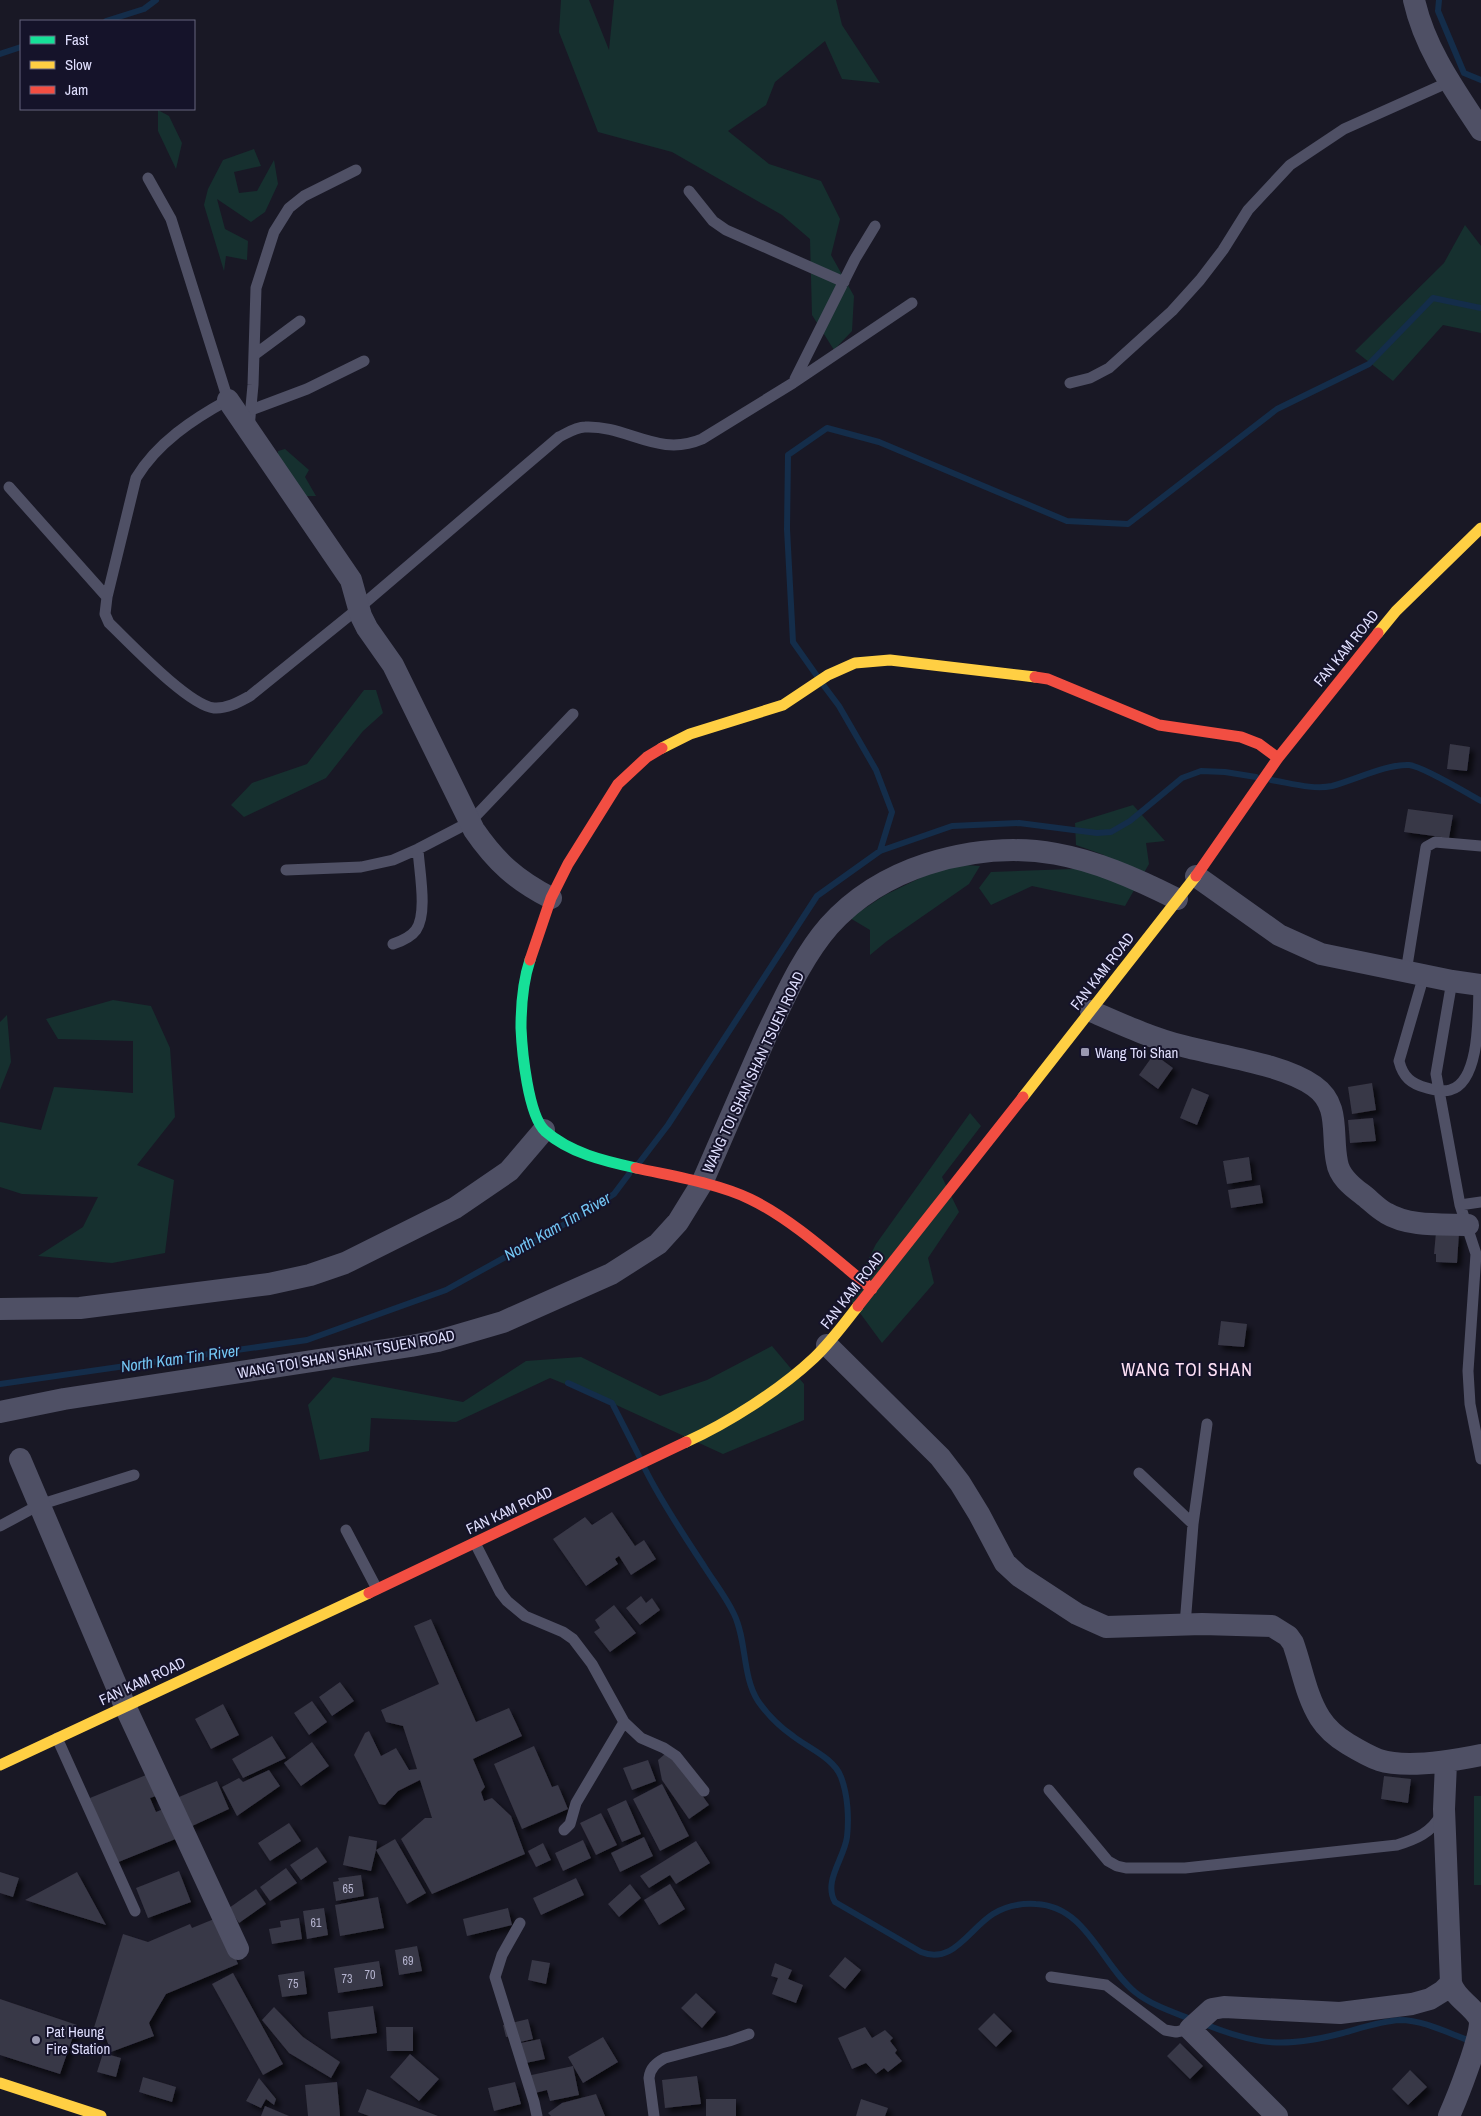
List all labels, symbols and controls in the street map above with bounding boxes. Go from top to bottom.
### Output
legend [20,20,195,110]
text: Fast [65,29,89,50]
text: Slow [65,54,92,75]
text: Jam [65,79,88,100]
street label: FAN KAM ROAD [1309,605,1383,691]
street label: FAN KAM ROAD [1065,928,1139,1014]
street label: WANG TOI SHAN SHAN TSUEN ROAD [697,968,809,1176]
place label: Wang Toi Shan [1095,1042,1178,1063]
marker: Wang Toi Shan [1079,1046,1091,1058]
water label: North Kam Tin River [500,1186,615,1265]
street label: FAN KAM ROAD [815,1247,889,1333]
street label: WANG TOI SHAN SHAN TSUEN ROAD [236,1325,456,1383]
water label: North Kam Tin River [119,1339,241,1377]
district label: WANG TOI SHAN [1121,1357,1253,1382]
street label: FAN KAM ROAD [462,1481,556,1539]
street label: FAN KAM ROAD [95,1652,189,1710]
house number: 65 [343,1881,354,1897]
house number: 61 [311,1915,322,1931]
house number: 69 [403,1953,413,1969]
house number: 70 [365,1967,375,1983]
house number: 73 [342,1971,352,1987]
house number: 75 [288,1976,299,1992]
place label: Pat Heung Fire Station [46,2021,110,2059]
marker: Pat Heung Fire Station [30,2034,42,2046]

